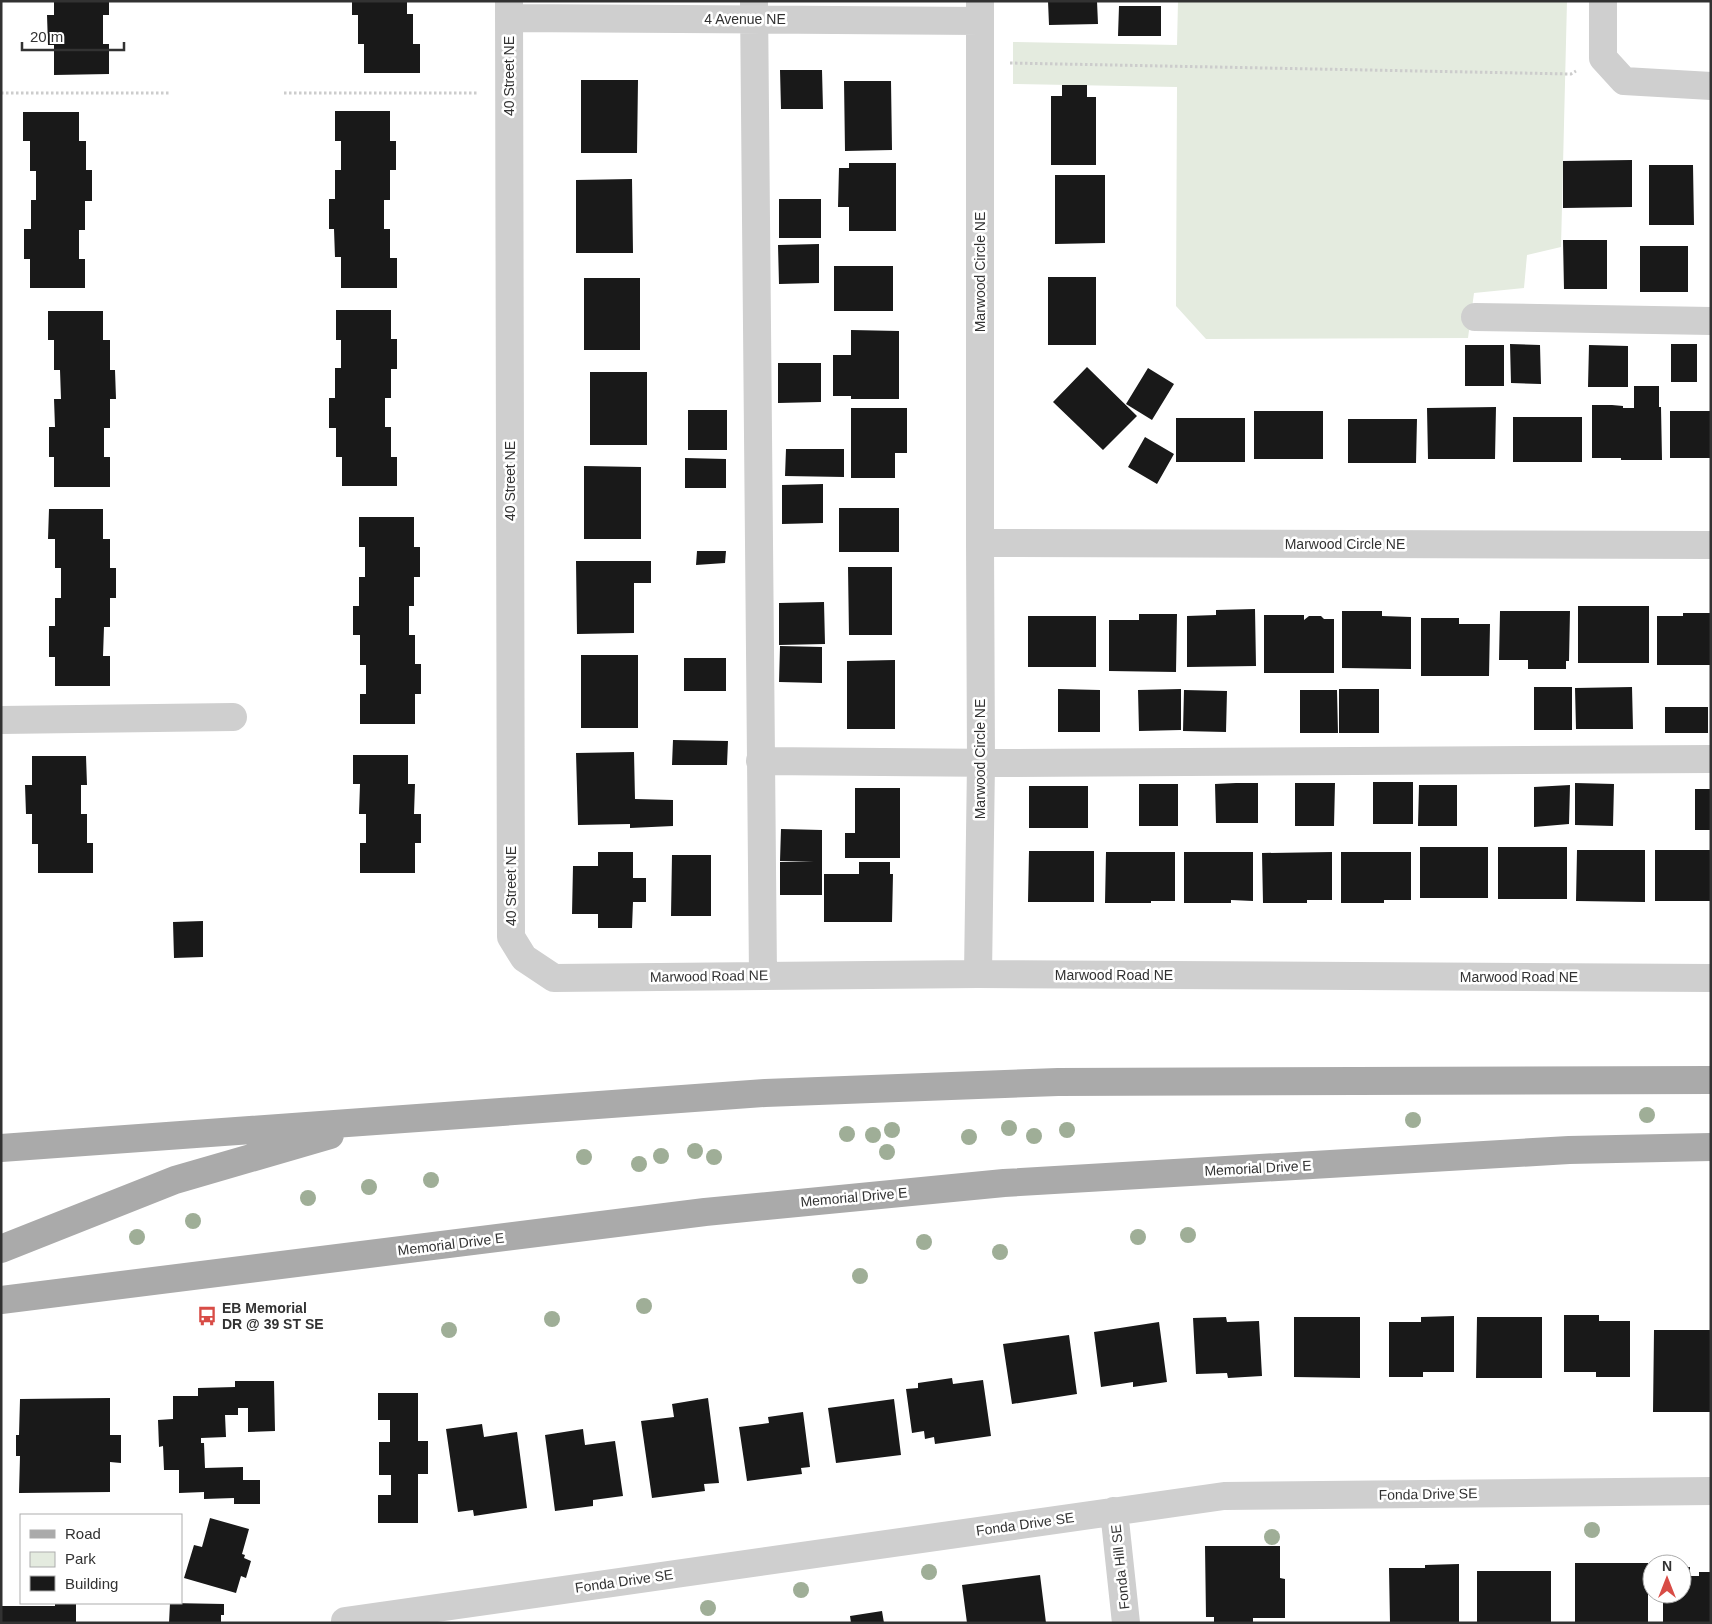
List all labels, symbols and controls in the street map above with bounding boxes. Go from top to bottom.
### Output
street label: 4 Avenue NE [704,11,786,27]
scale bar [22,20,125,52]
text: 20 m [30,28,63,45]
street label: 40 Street NE [501,36,517,116]
street label: Marwood Circle NE [972,212,988,332]
street label: 40 Street NE [502,441,518,521]
street label: Marwood Circle NE [1285,536,1405,552]
street label: Marwood Circle NE [972,699,988,819]
street label: 40 Street NE [503,846,519,926]
street label: Marwood Road NE [650,967,768,985]
street label: Marwood Road NE [1055,967,1173,983]
street label: Marwood Road NE [1460,969,1578,985]
street label: Memorial Drive E [1204,1157,1312,1179]
street label: Memorial Drive E [800,1184,908,1210]
street label: Memorial Drive E [397,1230,505,1258]
place label: EB Memorial DR @ 39 ST SE [222,1300,324,1332]
bus stop icon: EB Memorial DR @ 39 ST SE [196,1305,218,1327]
street label: Fonda Drive SE [1378,1485,1478,1503]
street label: Fonda Drive SE [975,1509,1075,1539]
legend [20,1514,182,1604]
street label: Fonda Hill SE [1108,1524,1132,1610]
text: Road [65,1525,101,1542]
text: Park [65,1550,96,1567]
north arrow [1642,1554,1692,1604]
text: N [1662,1558,1672,1574]
street label: Fonda Drive SE [574,1566,674,1596]
text: Building [65,1575,118,1592]

